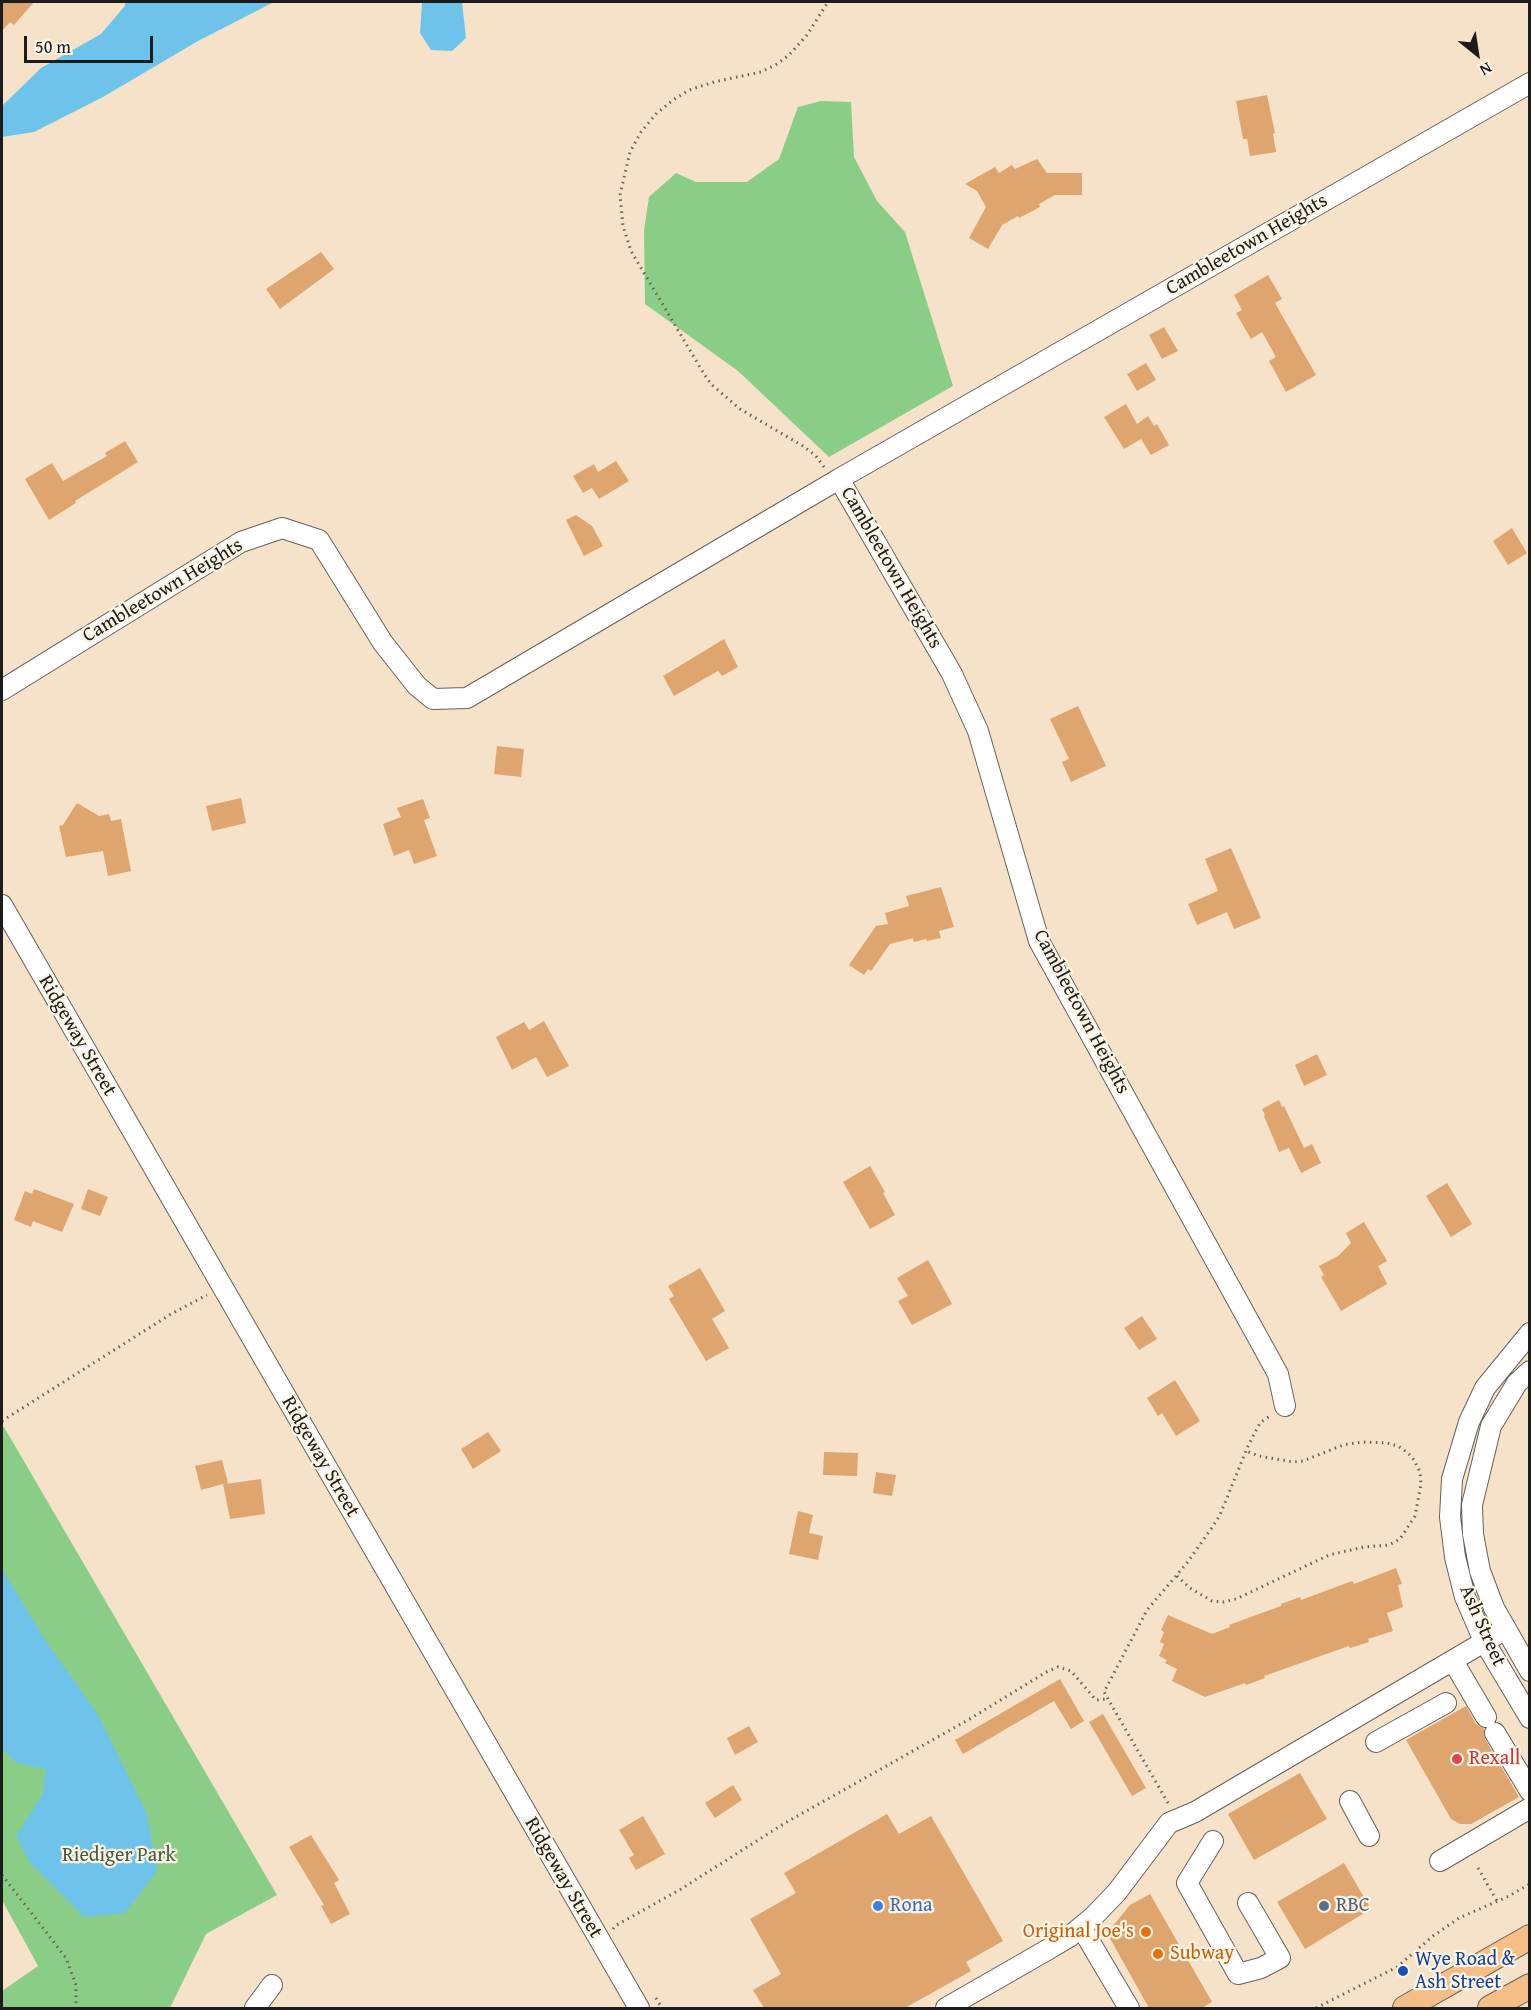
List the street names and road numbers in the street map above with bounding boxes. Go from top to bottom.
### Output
street label: Cambleetown Heights [1162,189,1332,301]
street label: Cambleetown Heights [835,483,947,653]
street label: Cambleetown Heights [79,534,247,648]
street label: Cambleetown Heights [1028,926,1134,1098]
street label: Ridgeway Street [33,971,121,1101]
street label: Ridgeway Street [276,1392,364,1522]
street label: Ash Street [1453,1582,1511,1670]
street label: Ridgeway Street [519,1813,607,1943]

